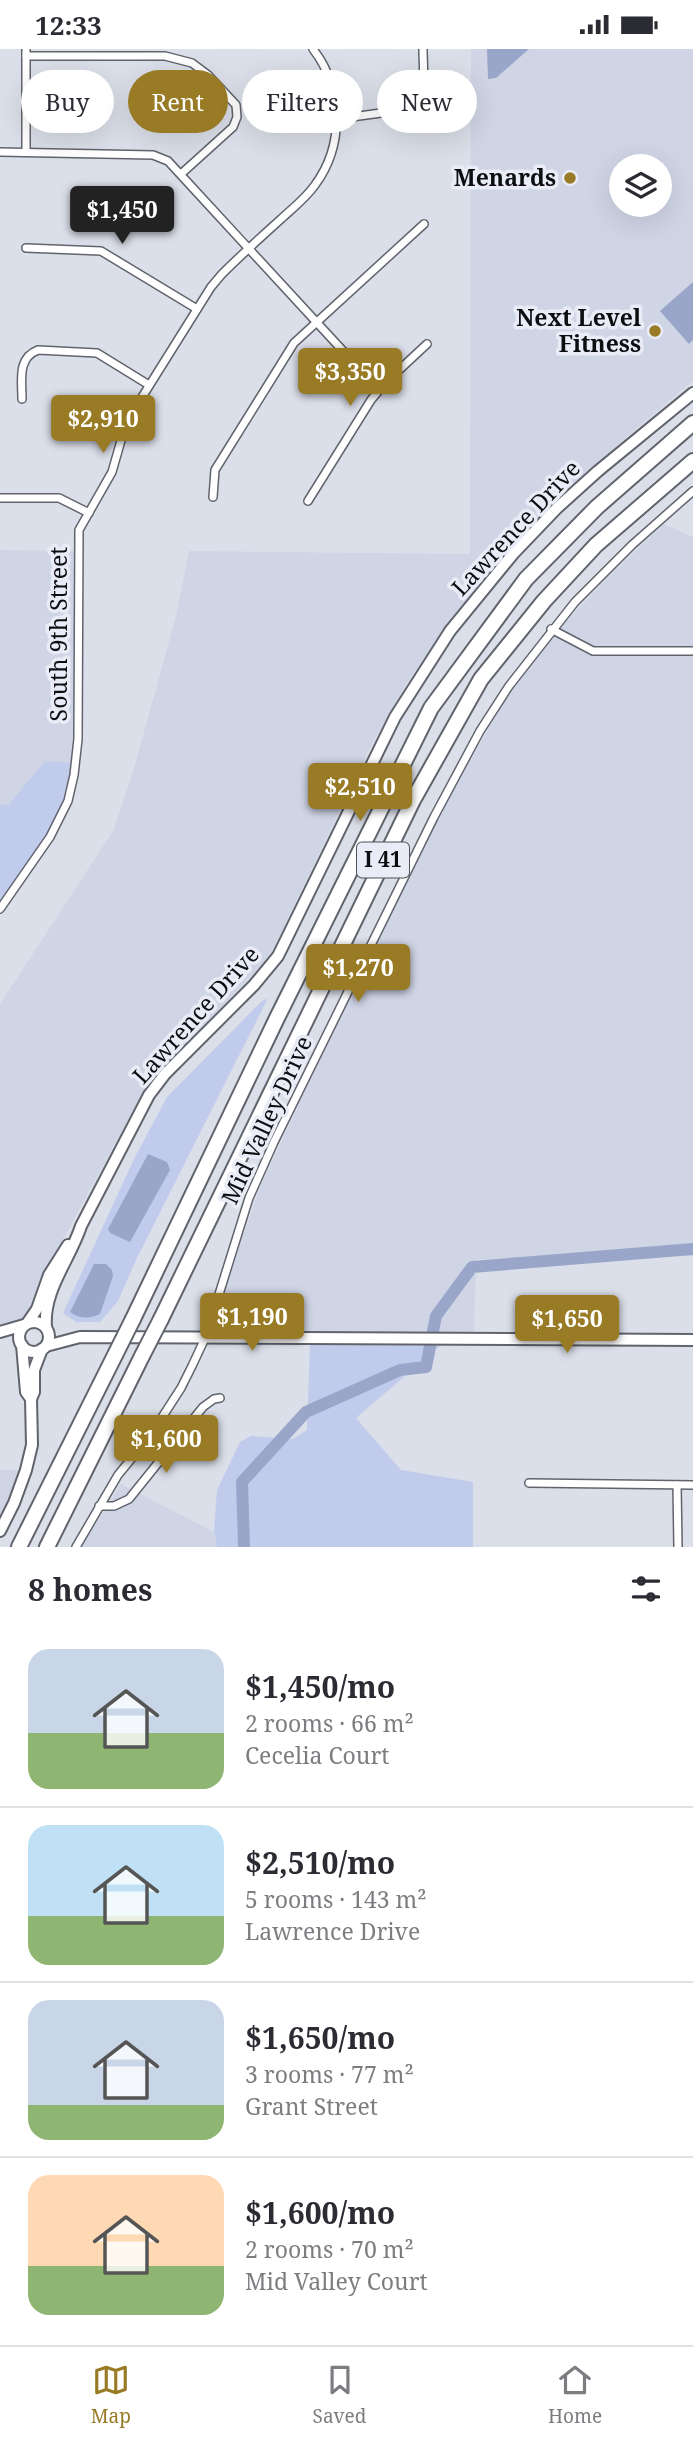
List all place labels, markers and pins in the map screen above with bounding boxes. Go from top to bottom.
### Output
place label: Menards [454,161,556,193]
marker: Menards [562,170,578,186]
pin: $1,450 [65,187,179,246]
place label: Next Level Fitness [516,301,641,359]
marker: Next Level Fitness [647,323,663,339]
pin: $3,350 [293,349,407,408]
pin: $2,910 [46,395,160,455]
pin: $2,510 [303,763,417,823]
pin: $1,270 [301,944,415,1004]
pin: $1,190 [195,1293,309,1353]
pin: $1,650 [510,1295,624,1355]
pin: $1,600 [109,1415,223,1475]

